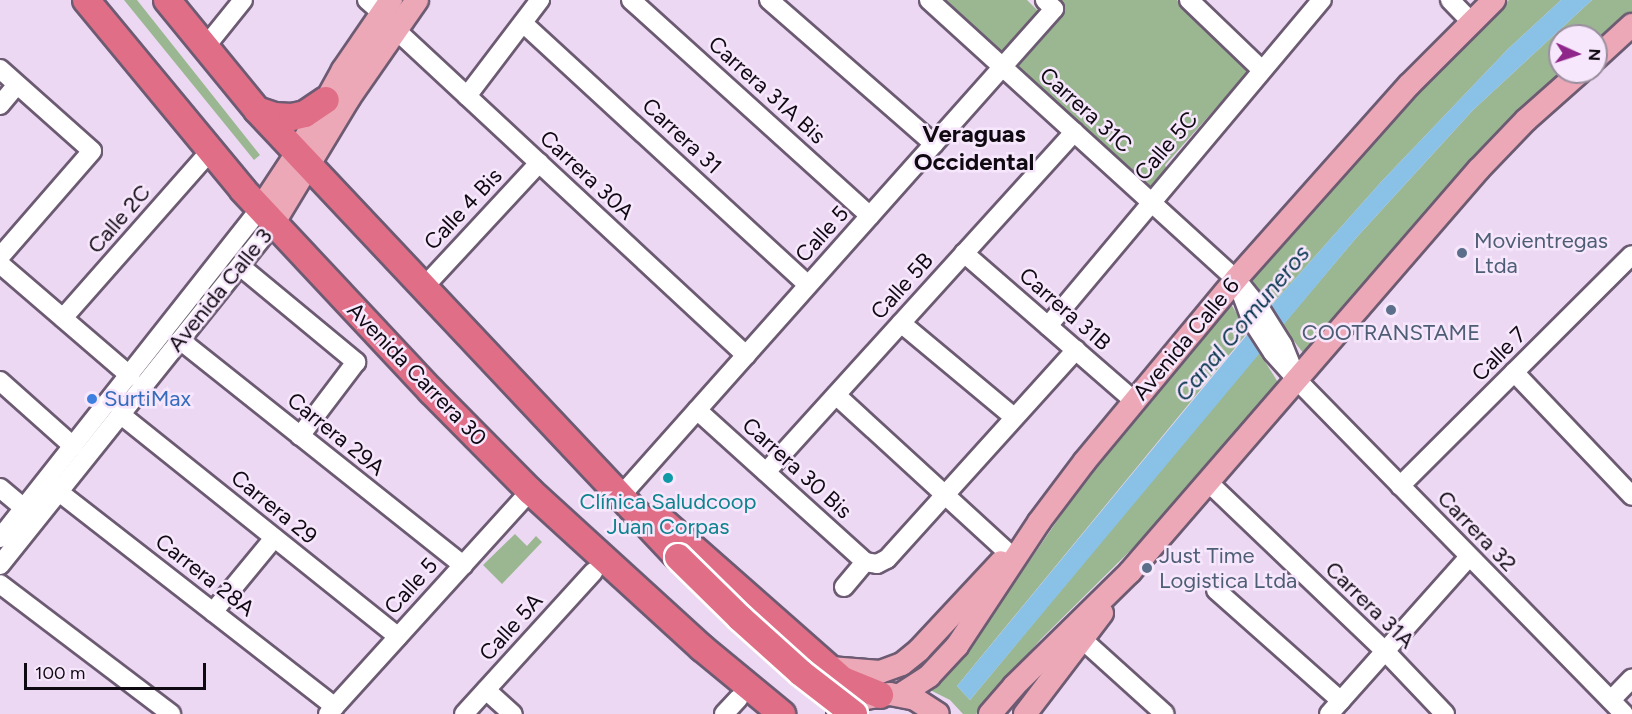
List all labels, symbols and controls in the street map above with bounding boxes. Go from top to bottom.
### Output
north arrow [1548,24,1608,84]
street label: Carrera 31A Bis [703,31,831,149]
text: N [1585,48,1604,62]
street label: Carrera 31C [1034,62,1138,158]
street label: Carrera 31 [637,93,727,179]
street label: Calle 5C [1129,106,1203,186]
district label: Veraguas Occidental [914,120,1034,176]
street label: Carrera 30A [534,125,640,225]
street label: Calle 4 Bis [419,163,507,255]
street label: Calle 2C [82,179,156,259]
street label: Calle 5 [790,200,854,268]
street label: Avenida Calle 3 [162,223,278,357]
place label: Movientregas Ltda [1474,227,1608,278]
water label: Canal Comuneros [1168,239,1316,407]
marker: Movientregas Ltda [1455,246,1469,260]
street label: Calle 5B [865,247,939,325]
street label: Carrera 31B [1014,262,1116,356]
street label: Avenida Calle 6 [1127,273,1245,405]
street label: Avenida Carrera 30 [342,297,492,451]
marker: COOTRANSTAME [1384,303,1398,317]
place label: COOTRANSTAME [1302,320,1480,346]
street label: Calle 7 [1466,321,1532,387]
place label: SurtiMax [104,386,191,412]
street label: Carrera 29A [282,387,390,481]
marker: SurtiMax [85,392,99,406]
street label: Carrera 30 Bis [737,412,857,524]
street label: Carrera 29 [226,464,322,550]
marker: Clínica Saludcoop Juan Corpas [661,471,675,485]
street label: Carrera 32 [1432,485,1522,577]
place label: Clínica Saludcoop Juan Corpas [580,488,756,540]
street label: Carrera 28A [150,528,260,622]
place label: Just Time Logistica Ltda [1159,542,1297,594]
street label: Calle 5 [379,552,443,620]
street label: Carrera 31A [1320,556,1420,654]
marker: Just Time Logistica Ltda [1140,561,1154,575]
street label: Calle 5A [474,588,548,666]
scale bar [27,651,208,689]
text: 100 m [35,662,85,684]

